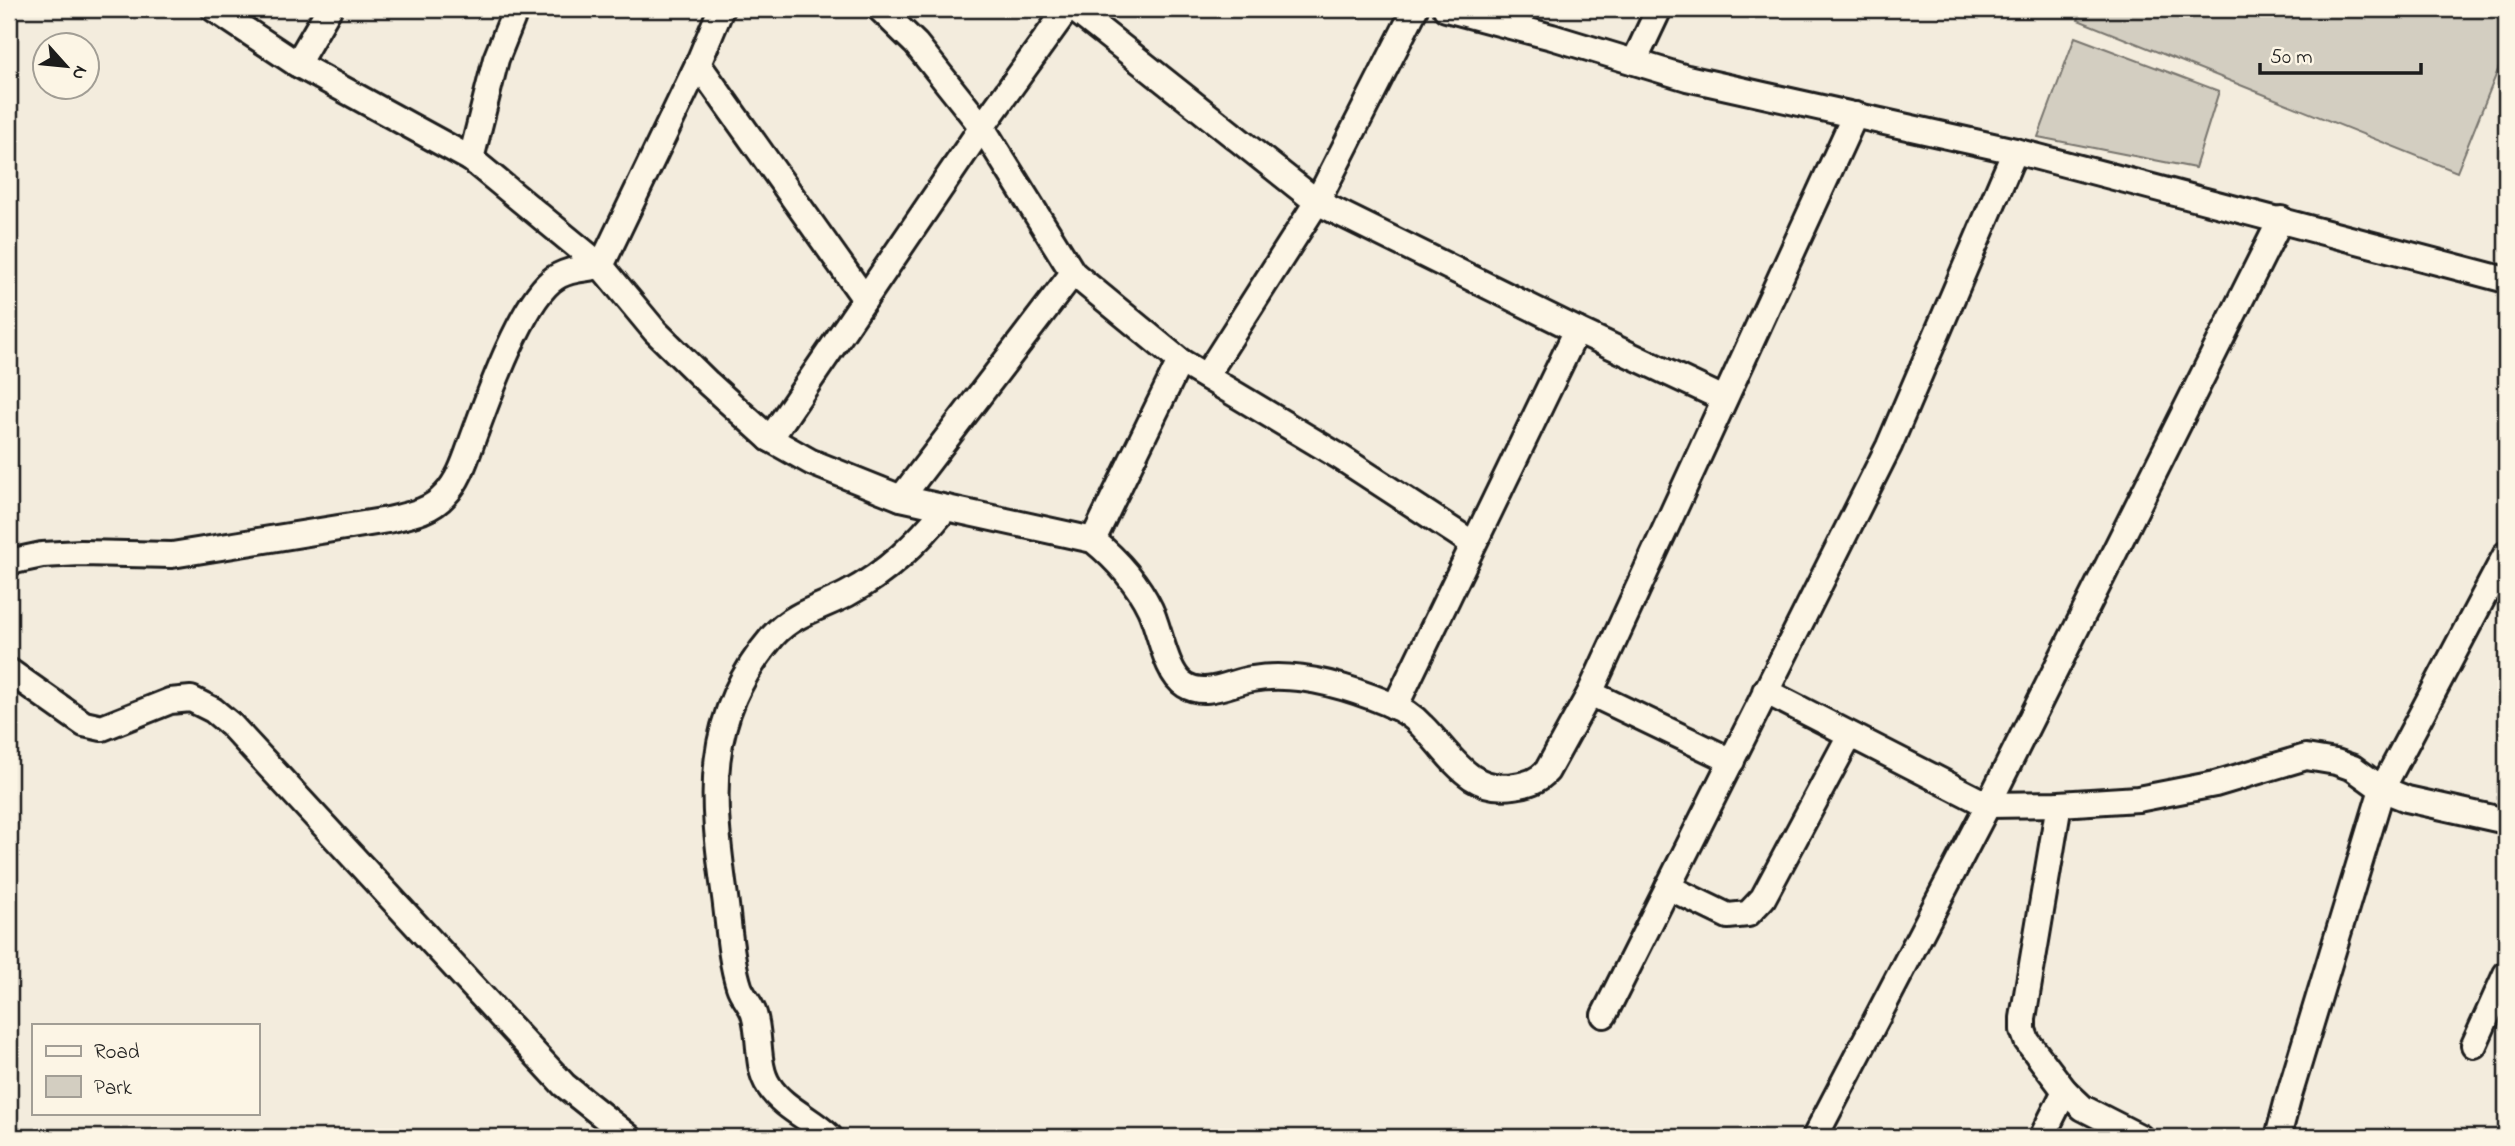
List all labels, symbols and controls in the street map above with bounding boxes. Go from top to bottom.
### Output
north arrow [32,32,102,102]
scale bar [2260,32,2420,76]
text: 50 m [2270,43,2313,73]
text: N [64,61,94,85]
legend [32,1024,259,1114]
text: Road [94,1038,140,1068]
text: Park [94,1074,133,1104]

